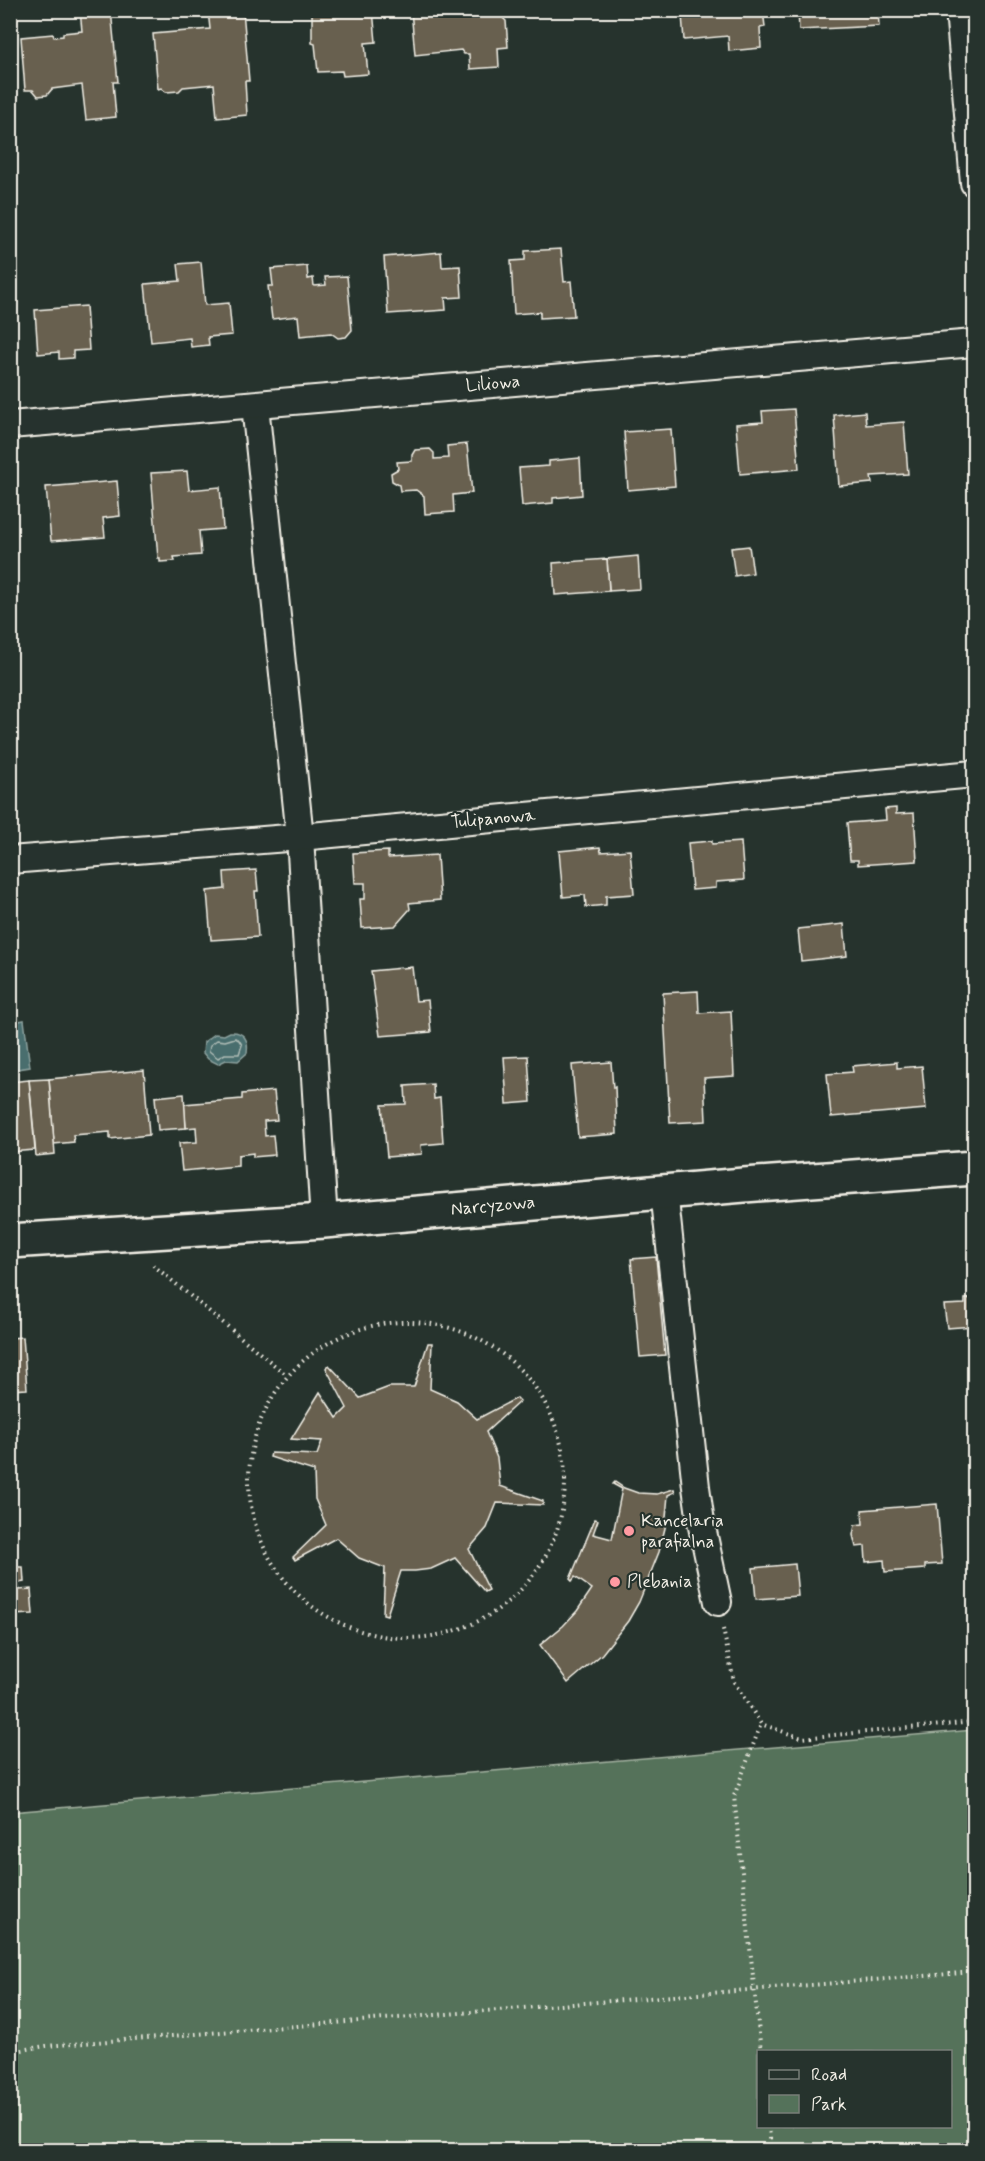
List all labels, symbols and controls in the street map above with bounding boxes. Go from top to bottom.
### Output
street label: Liliowa [465,370,521,398]
street label: Tulipanowa [450,803,537,835]
street label: Narcyzowa [450,1190,536,1222]
place label: Kancelaria parafialna [641,1509,724,1554]
marker: Kancelaria parafialna [622,1524,636,1538]
place label: Plebania [627,1570,693,1594]
marker: Plebania [608,1575,622,1589]
legend [757,2050,952,2128]
text: Road [811,2063,847,2087]
text: Park [811,2093,847,2117]

